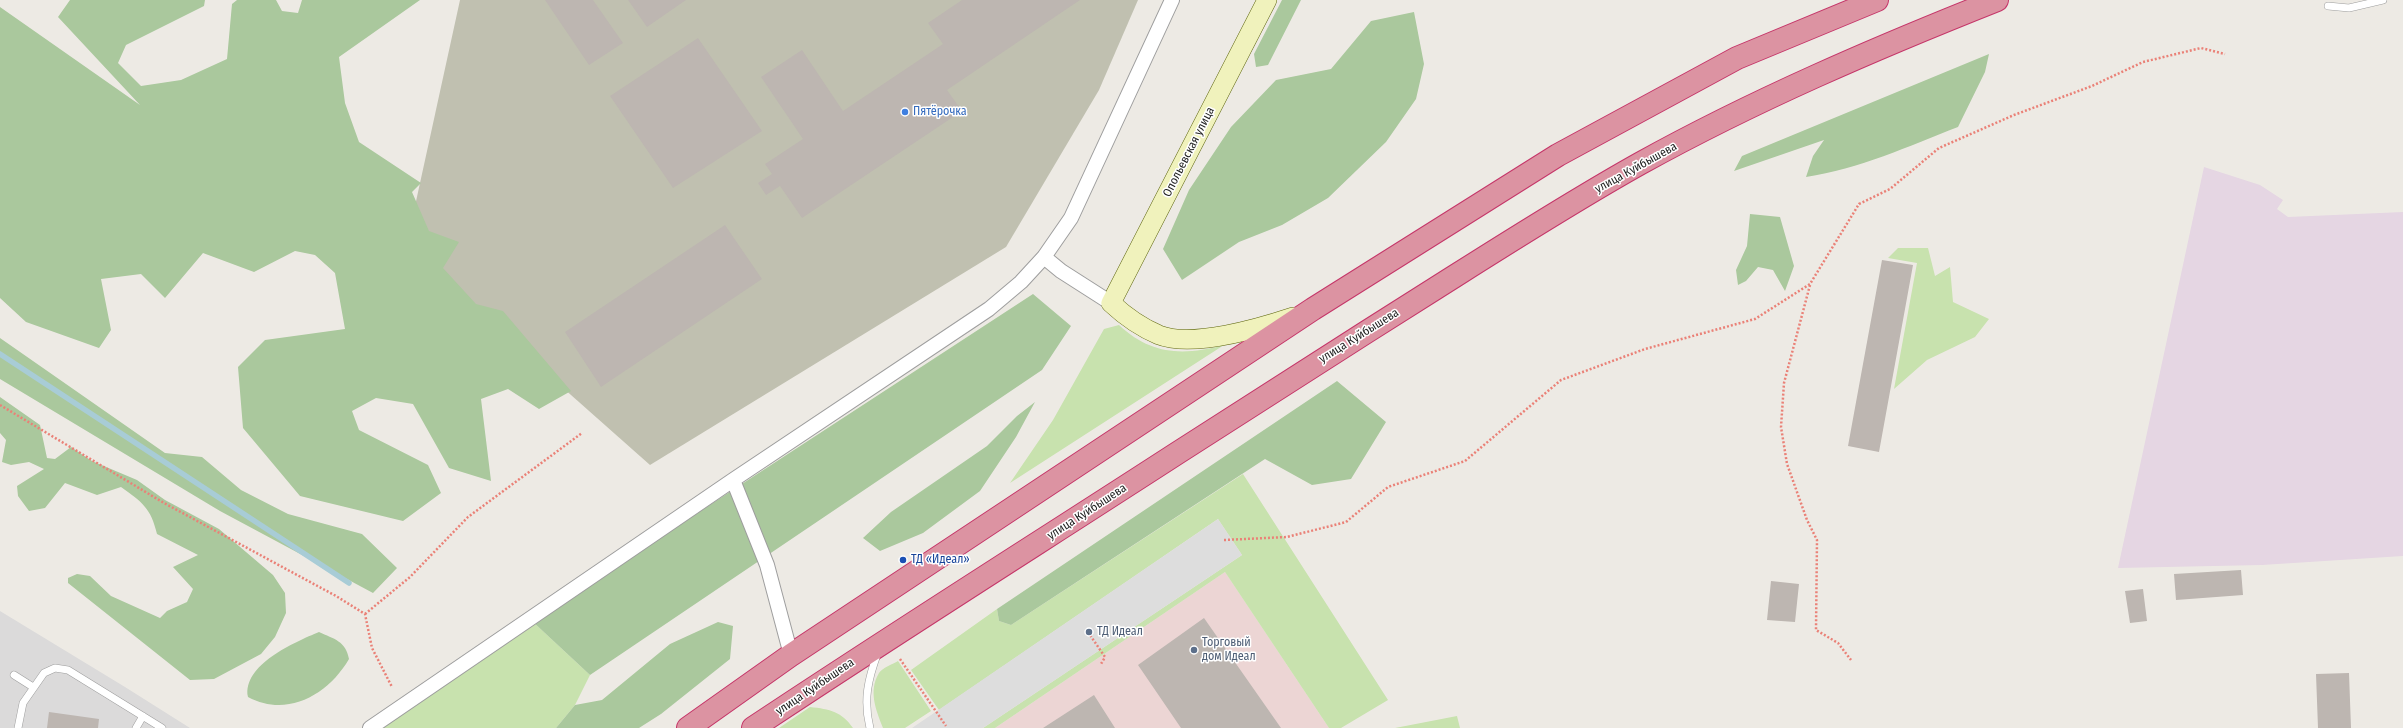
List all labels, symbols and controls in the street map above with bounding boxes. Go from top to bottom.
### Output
place label: Пятёрочка [913,105,967,119]
street label: Опольевская улица [1160,105,1218,199]
marker: Пятёрочка [900,107,910,117]
street label: улица Куйбышева [1593,140,1679,196]
street label: улица Куйбышева [1316,306,1402,366]
street label: улица Куйбышева [1045,481,1129,543]
place label: ТД «Идеал» [911,553,970,567]
marker: ТД «Идеал» [898,555,908,565]
place label: ТД Идеал [1097,625,1143,639]
marker: ТД Идеал [1084,627,1094,637]
place label: Торговый дом Идеал [1202,636,1256,664]
marker: Торговый дом Идеал [1189,645,1199,655]
street label: улица Куйбышева [773,655,857,719]

